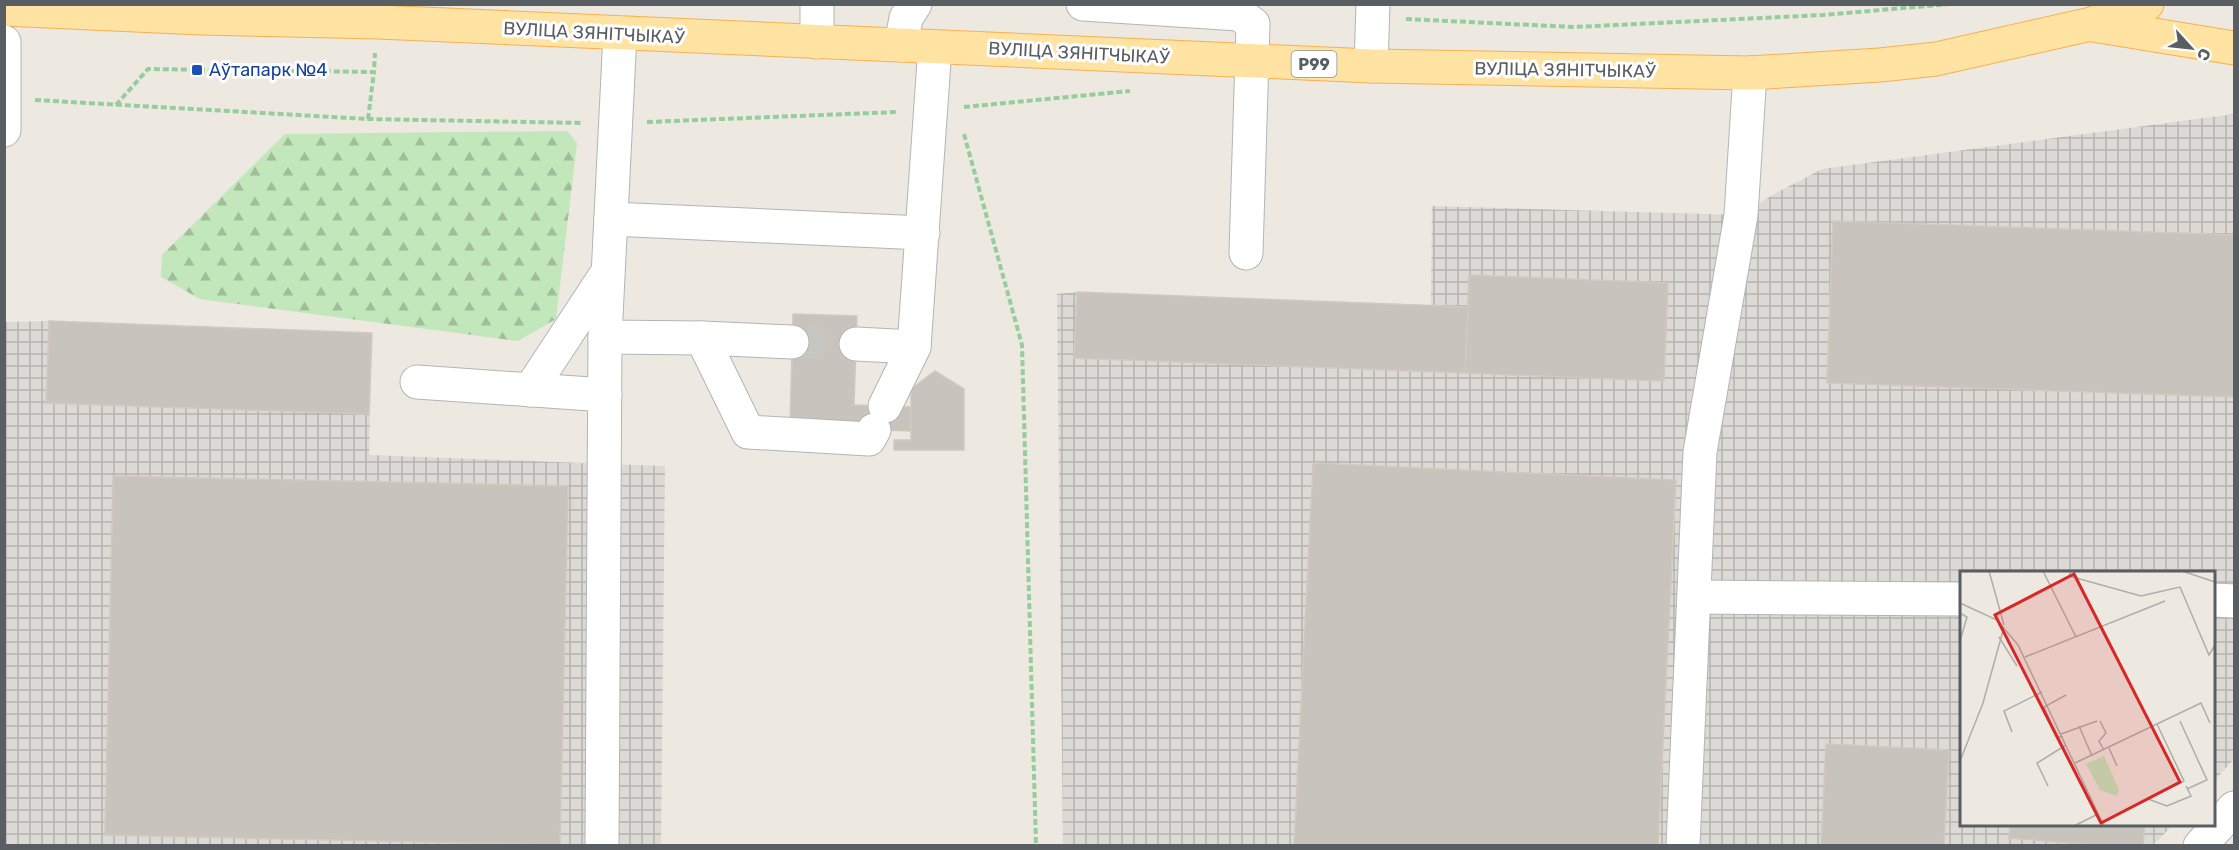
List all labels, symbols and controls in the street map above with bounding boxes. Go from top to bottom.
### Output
street label: ВУЛІЦА ЗЯНІТЧЫКАЎ [503,17,686,49]
north arrow [2161,18,2221,78]
street label: ВУЛІЦА ЗЯНІТЧЫКАЎ [988,37,1171,69]
text: С [2193,45,2215,64]
road number: Р99 [1292,51,1336,77]
street label: ВУЛІЦА ЗЯНІТЧЫКАЎ [1474,57,1656,83]
place label: Аўтапарк №4 [209,59,327,81]
marker: Аўтапарк №4 [190,63,204,77]
inset map [1960,571,2215,826]

